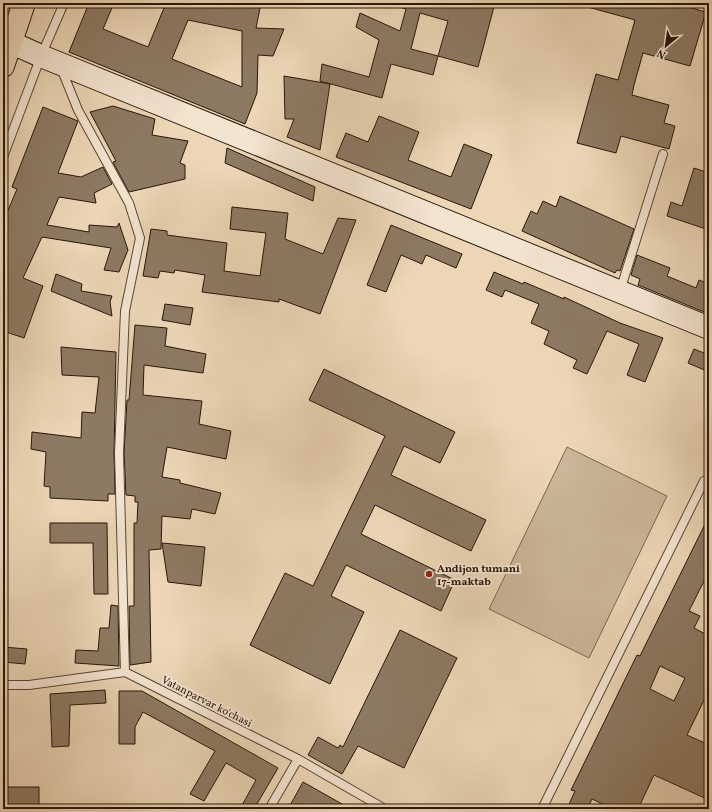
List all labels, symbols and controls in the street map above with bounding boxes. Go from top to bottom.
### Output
north arrow [646,26,686,66]
text: N [655,45,669,62]
place label: Andijon tumani 17-maktab [437,562,520,590]
marker: Andijon tumani 17-maktab [424,569,434,579]
street label: Vatanparvar ko'chasi [158,673,254,732]

